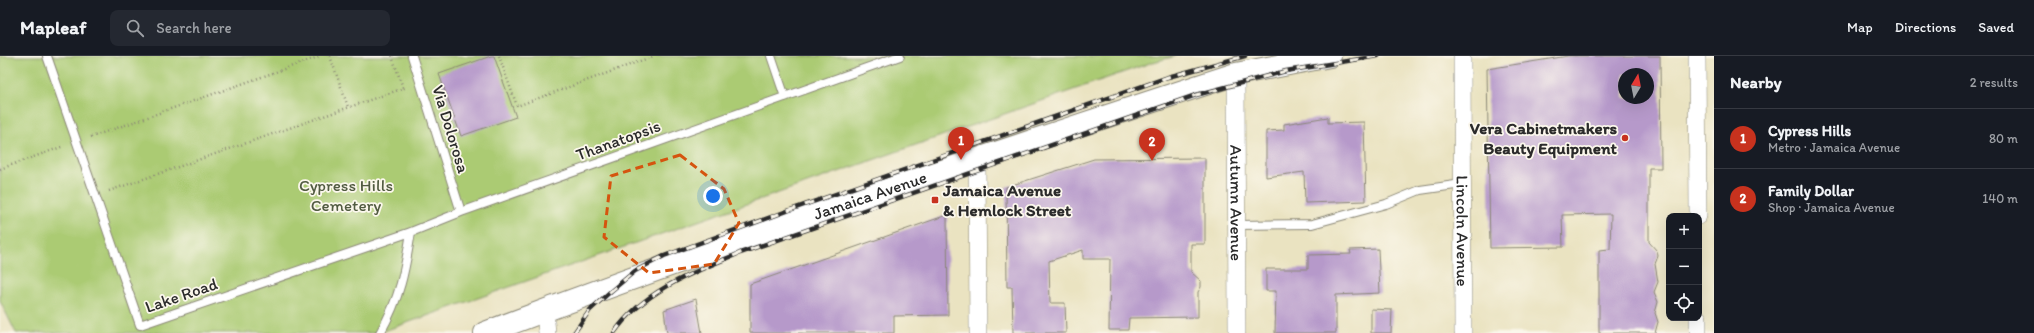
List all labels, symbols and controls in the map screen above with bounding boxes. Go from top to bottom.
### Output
search box [110,10,390,46]
text: Mapleaf [20,16,86,39]
icon: search [124,17,146,39]
text: Search here [156,19,232,37]
text: Map [1847,19,1873,36]
text: Directions [1895,19,1956,36]
text: Saved [1978,19,2014,36]
north arrow [1618,68,1654,104]
text: Nearby [1730,72,1782,92]
text: 2 results [1970,75,2018,90]
street label: Via Dolorosa [428,83,474,176]
street label: Thanatopsis [573,115,663,165]
place label: Vera Cabinetmakers Beauty Equipment [1470,118,1618,159]
text: Cypress Hills [1768,122,1851,140]
pin: 1 [948,127,974,160]
pin: 2 [1139,128,1165,161]
text: 1 [1740,131,1746,146]
text: 80 m [1989,131,2018,146]
marker: Vera Cabinetmakers Beauty Equipment [1620,133,1630,143]
text: Metro · Jamaica Avenue [1768,140,1900,155]
street label: Autumn Avenue [1226,145,1247,261]
street label: Jamaica Avenue [811,167,929,224]
park label: Cypress Hills Cemetery [299,175,393,215]
street label: Lincoln Avenue [1452,175,1473,287]
place label: Jamaica Avenue & Hemlock Street [942,180,1072,220]
text: Family Dollar [1768,182,1854,200]
your location [703,186,723,206]
text: 2 [1740,191,1746,206]
text: 140 m [1982,191,2018,206]
marker: Jamaica Avenue & Hemlock Street [930,195,940,205]
text: Shop · Jamaica Avenue [1768,200,1895,215]
map controls [1666,213,1702,321]
button: + [1666,213,1702,249]
button: − [1666,249,1702,285]
street label: Lake Road [142,273,220,317]
button: locate [1666,285,1702,321]

